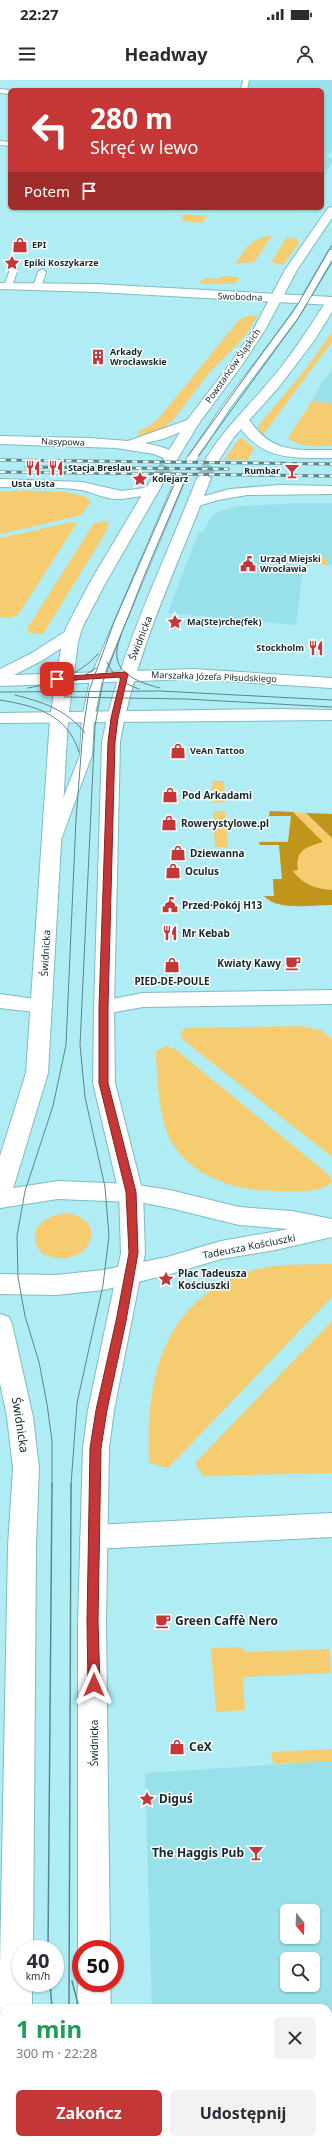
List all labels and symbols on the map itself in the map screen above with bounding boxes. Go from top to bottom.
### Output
shop icon: EPI [11,236,29,254]
place label: EPI [32,238,47,251]
place icon: Epiki Koszykarze [3,254,21,272]
place label: Epiki Koszykarze [24,256,99,269]
street label: Swobodna [218,289,263,304]
street label: Powstańców Śląskich [202,326,263,406]
place label: Arkady Wrocławskie [110,345,167,368]
building icon: Arkady Wrocławskie [89,348,107,366]
street label: Nasypowa [41,434,85,449]
restaurant icon: Usta Usta [24,459,42,477]
restaurant icon: Stacja Breslau [47,459,65,477]
place label: Stacja Breslau [68,461,131,474]
bar icon: Rumbar [283,462,301,480]
place label: Rumbar [244,464,280,477]
place icon: Kolejarz [131,470,149,488]
place label: Kolejarz [152,472,189,485]
place label: Usta Usta [11,477,55,490]
place label: Urząd Miejski Wrocławia [260,552,321,575]
public building icon: Urząd Miejski Wrocławia [239,555,257,573]
place icon: Ma(Ste)rche(fek) [166,613,184,631]
street label: Świdnicka [125,614,155,662]
place label: Ma(Ste)rche(fek) [187,615,261,628]
restaurant icon: Stockholm [307,639,325,657]
place label: Stockholm [256,641,304,654]
pin [40,662,74,696]
street label: Marszałka Józefa Piłsudskiego [151,668,277,685]
shop icon: VeAn Tattoo [169,742,187,760]
place label: VeAn Tattoo [190,744,245,757]
shop icon: Pod Arkadami [161,786,179,804]
place label: Pod Arkadami [182,788,252,802]
shop icon: Rowerystylowe.pl [160,814,178,832]
place label: Rowerystylowe.pl [181,816,269,830]
shop icon: Dziewanna [169,844,187,862]
place label: Dziewanna [190,846,245,860]
shop icon: Oculus [164,862,182,880]
place label: Oculus [185,864,219,878]
public building icon: Przed·Pokój H13 [161,896,179,914]
place label: Przed·Pokój H13 [182,898,263,912]
restaurant icon: Mr Kebab [161,924,179,942]
place label: Mr Kebab [182,926,230,940]
street label: Świdnicka [37,929,53,977]
cafe icon: Kwiaty Kawy [284,954,302,972]
shop icon: PIED-DE-POULE [163,956,181,974]
place label: Kwiaty Kawy [217,956,281,970]
place label: PIED-DE-POULE [134,974,210,988]
street label: Tadeusza Kościuszki [202,1230,296,1262]
place label: Plac Tadeusza Kościuszki [178,1266,247,1292]
place icon: Plac Tadeusza Kościuszki [157,1270,175,1288]
street label: Świdnicka [8,1396,33,1454]
cafe icon: Green Caffè Nero [154,1612,172,1630]
place label: Green Caffè Nero [175,1612,278,1629]
position arrow [73,1664,115,1706]
street label: Świdnicka [87,1720,101,1766]
shop icon: CeX [168,1738,186,1756]
place label: CeX [189,1738,212,1755]
place icon: Diguś [138,1790,156,1808]
place label: Diguś [159,1790,193,1807]
place label: The Haggis Pub [152,1844,244,1861]
bar icon: The Haggis Pub [247,1844,265,1862]
north arrow [280,1904,320,1944]
speed limit sign: 50 [72,1940,124,1992]

